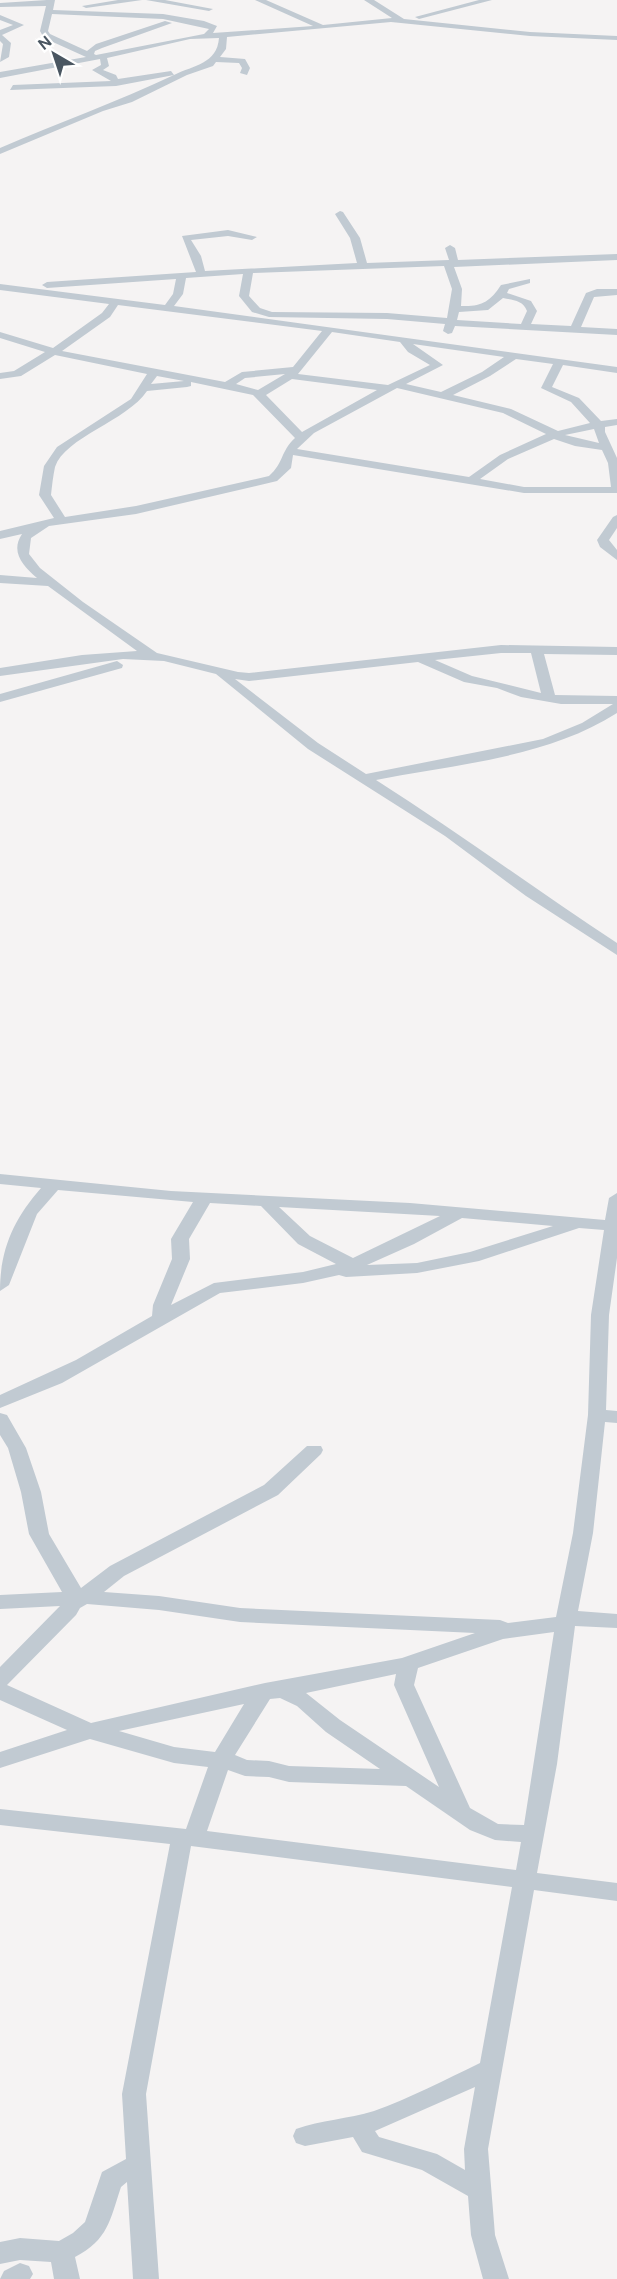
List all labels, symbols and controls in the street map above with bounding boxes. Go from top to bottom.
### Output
north arrow [24,24,84,84]
text: N [34,31,56,55]

